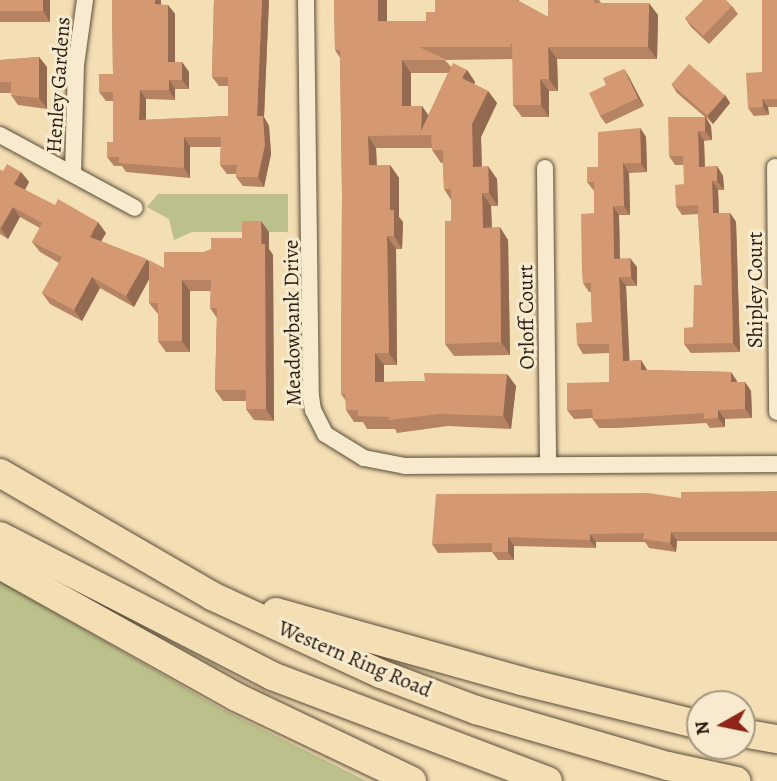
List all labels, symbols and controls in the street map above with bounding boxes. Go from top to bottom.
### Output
street label: Henley Gardens [41,16,75,154]
street label: Shipley Court [742,232,768,348]
street label: Meadowbank Drive [278,240,306,406]
street label: Orloff Court [512,264,540,370]
street label: Western Ring Road [274,615,436,703]
north arrow [686,690,756,760]
text: N [688,719,716,737]

